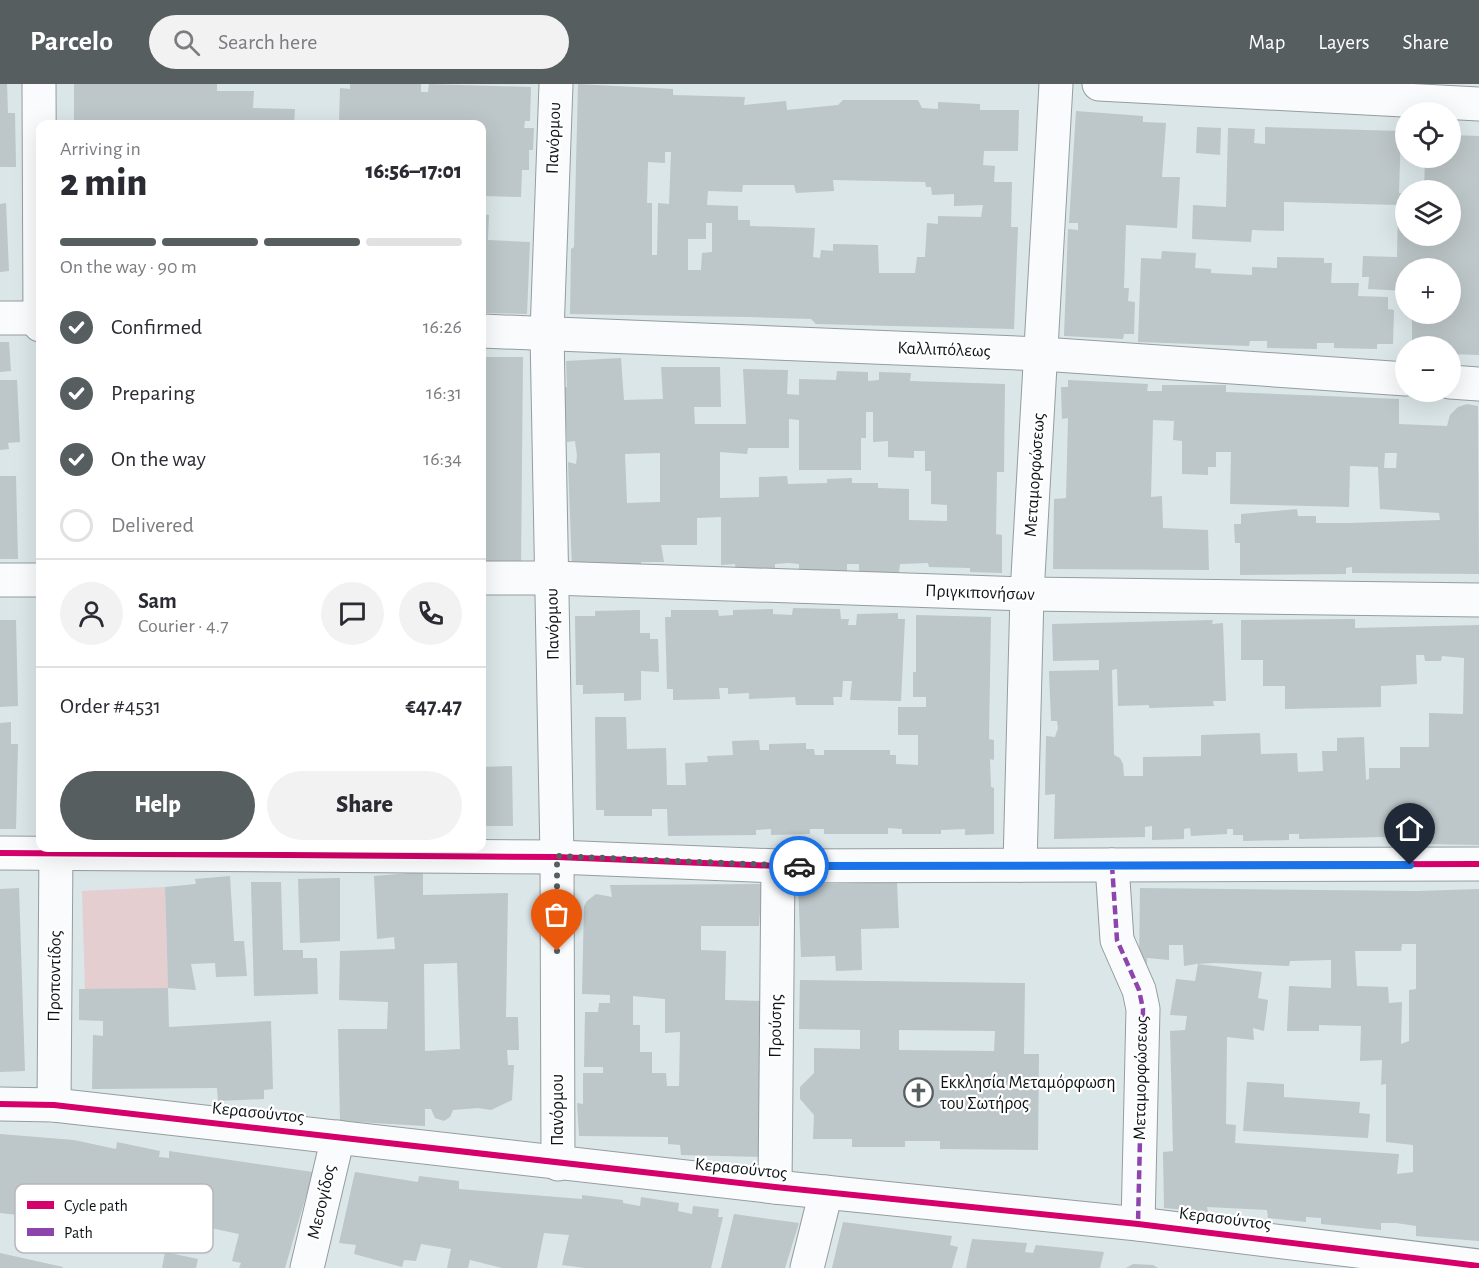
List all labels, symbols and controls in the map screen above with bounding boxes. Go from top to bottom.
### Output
search box [149,15,569,69]
icon: search [170,26,203,59]
text: Parcelo [30,28,113,56]
text: Search here [218,31,317,53]
text: Map [1249,32,1285,53]
text: Layers [1318,32,1369,53]
text: Share [1402,32,1449,53]
street label: Πανόρμου [544,102,564,174]
map controls [1395,102,1461,402]
button: locate [1395,102,1461,168]
text: Arriving in [60,139,141,159]
text: 16:56–17:01 [365,160,462,182]
text: 2 min [60,164,147,203]
button: layers [1395,180,1461,246]
text: On the way · 90 m [60,257,197,277]
button: + [1395,258,1461,324]
icon: check [60,311,93,344]
text: Confirmed [111,316,202,338]
text: 16:26 [423,317,462,337]
button: − [1395,336,1461,402]
street label: Καλλιπόλεως [897,339,991,361]
icon: check [60,377,93,410]
text: Preparing [111,382,195,404]
text: 16:31 [426,383,462,403]
street label: Μεταμορφώσεως [1022,412,1048,538]
icon: check [60,443,93,476]
text: On the way [111,448,206,470]
text: 16:34 [423,449,462,469]
text: Delivered [111,514,194,536]
button: person [60,582,123,645]
button: chat [321,582,384,645]
button: phone [399,582,462,645]
street label: Πριγκιπονήσων [925,582,1036,604]
street label: Πανόρμου [543,588,563,660]
text: Sam [138,590,177,612]
text: Courier · 4.7 [138,616,229,636]
text: Order #4531 [60,695,161,717]
text: €47.47 [406,695,462,717]
button: Help [60,771,255,840]
button: Share [267,771,462,840]
pin [1384,803,1435,865]
icon: home [1393,812,1426,845]
courier [769,836,829,896]
icon: car [783,850,816,883]
pin [531,889,582,951]
icon: bag [540,898,573,931]
street label: Προποντίδος [44,930,65,1022]
street label: Προύσης [766,994,786,1058]
street label: Μεταμορφώσεως [1131,1016,1151,1140]
place label: Εκκλησία Μεταμόρφωση του Σωτήρος [939,1073,1115,1113]
street label: Πανόρμου [549,1074,567,1146]
church icon: Εκκλησία Μεταμόρφωση του Σωτήρος [903,1077,935,1109]
street label: Κερασούντος [211,1099,305,1127]
street label: Κερασούντος [694,1155,788,1183]
street label: Μεσογίδος [304,1163,339,1241]
legend [15,1184,213,1253]
text: Cycle path [64,1198,128,1215]
street label: Κερασούντος [1178,1204,1272,1234]
text: Path [64,1225,93,1241]

